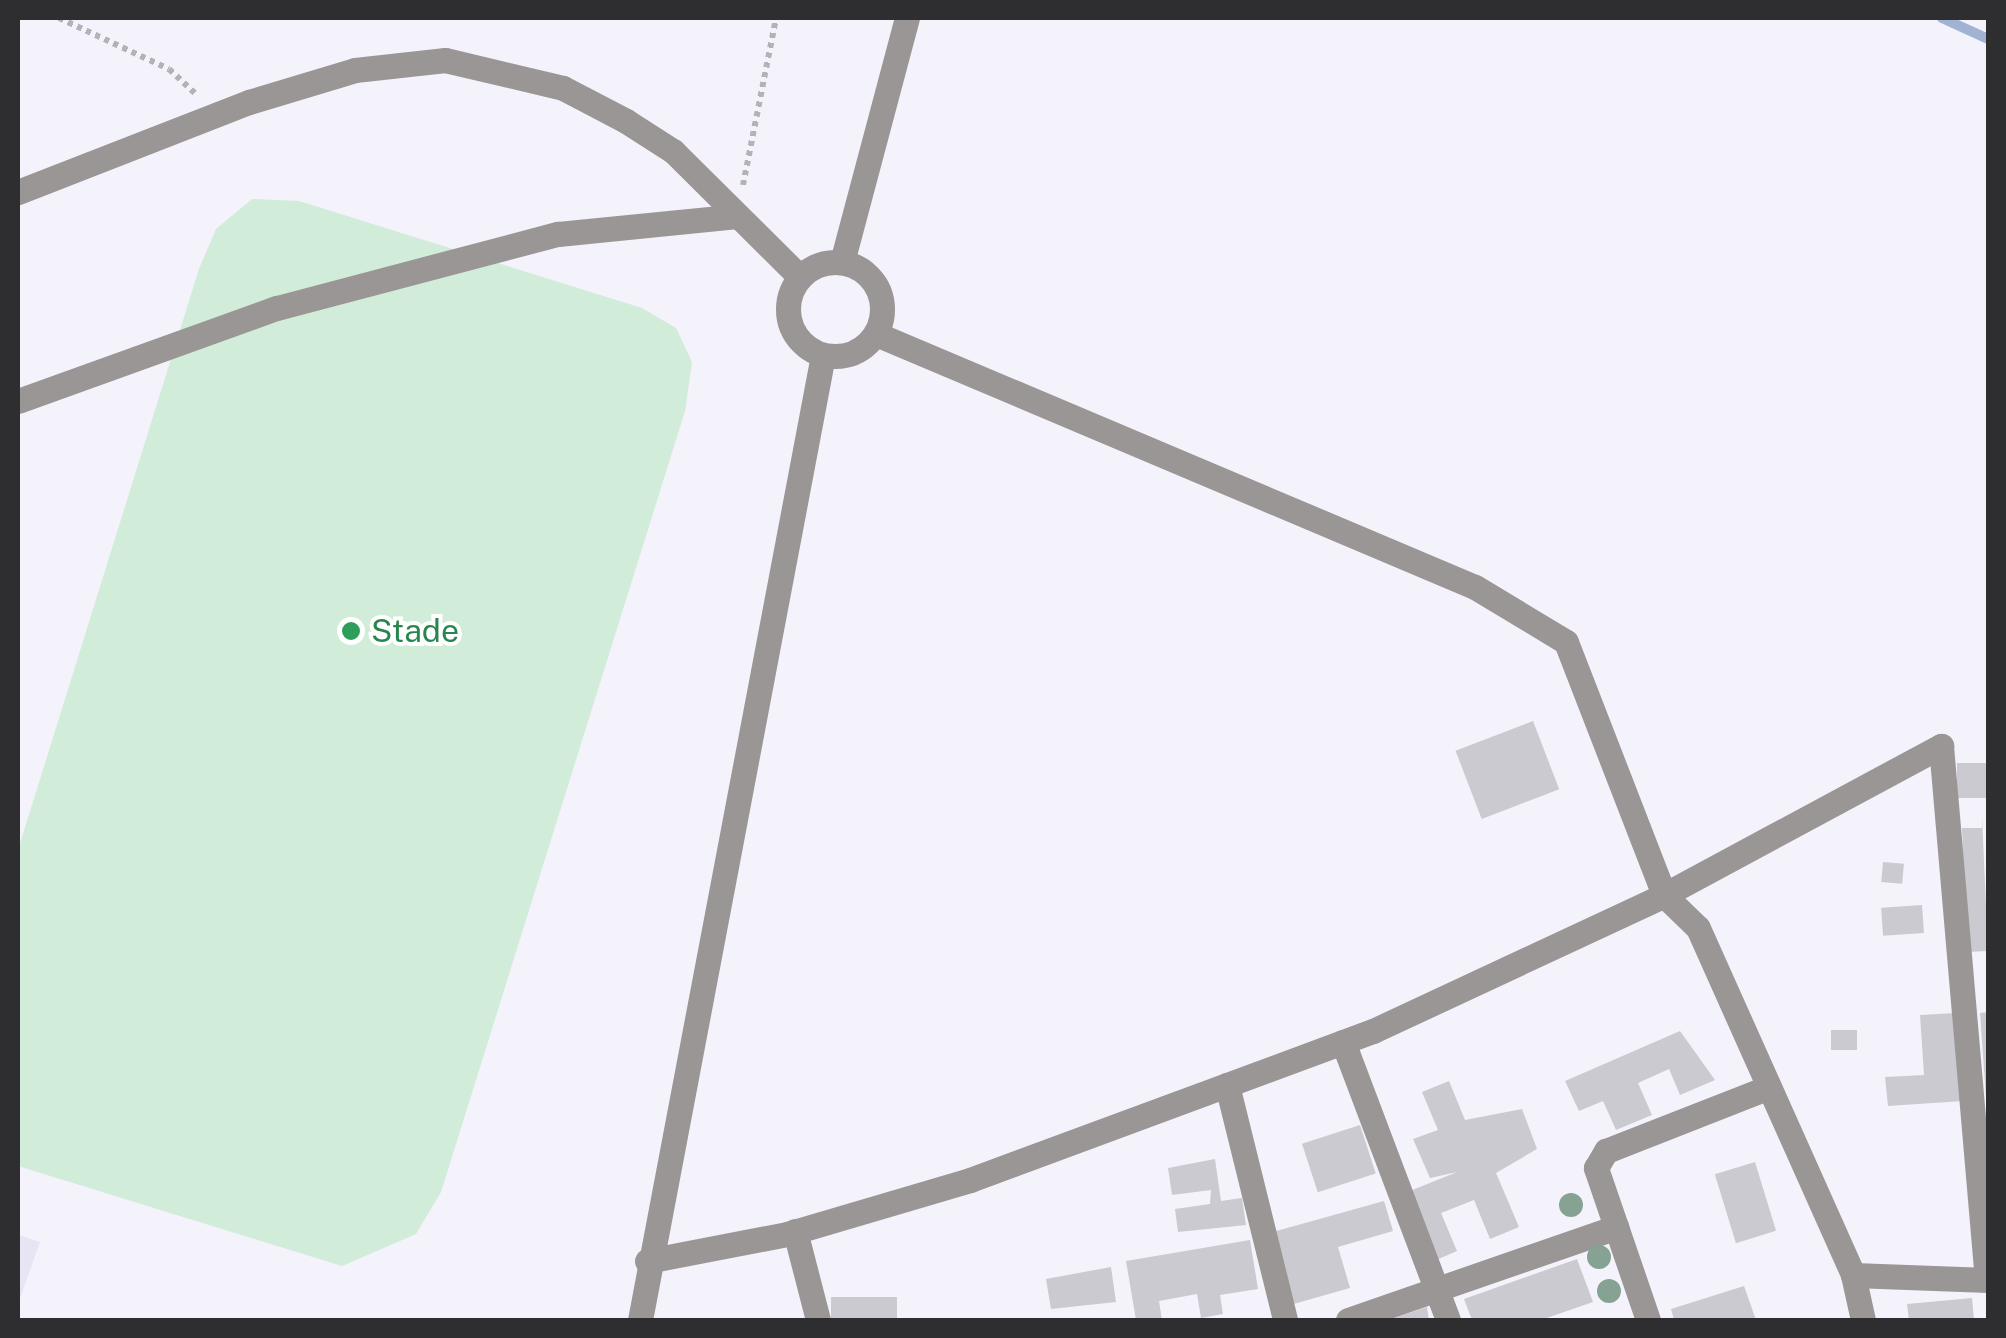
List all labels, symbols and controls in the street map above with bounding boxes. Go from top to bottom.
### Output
place label: Stade [371,612,459,650]
marker: Stade [340,620,362,642]

